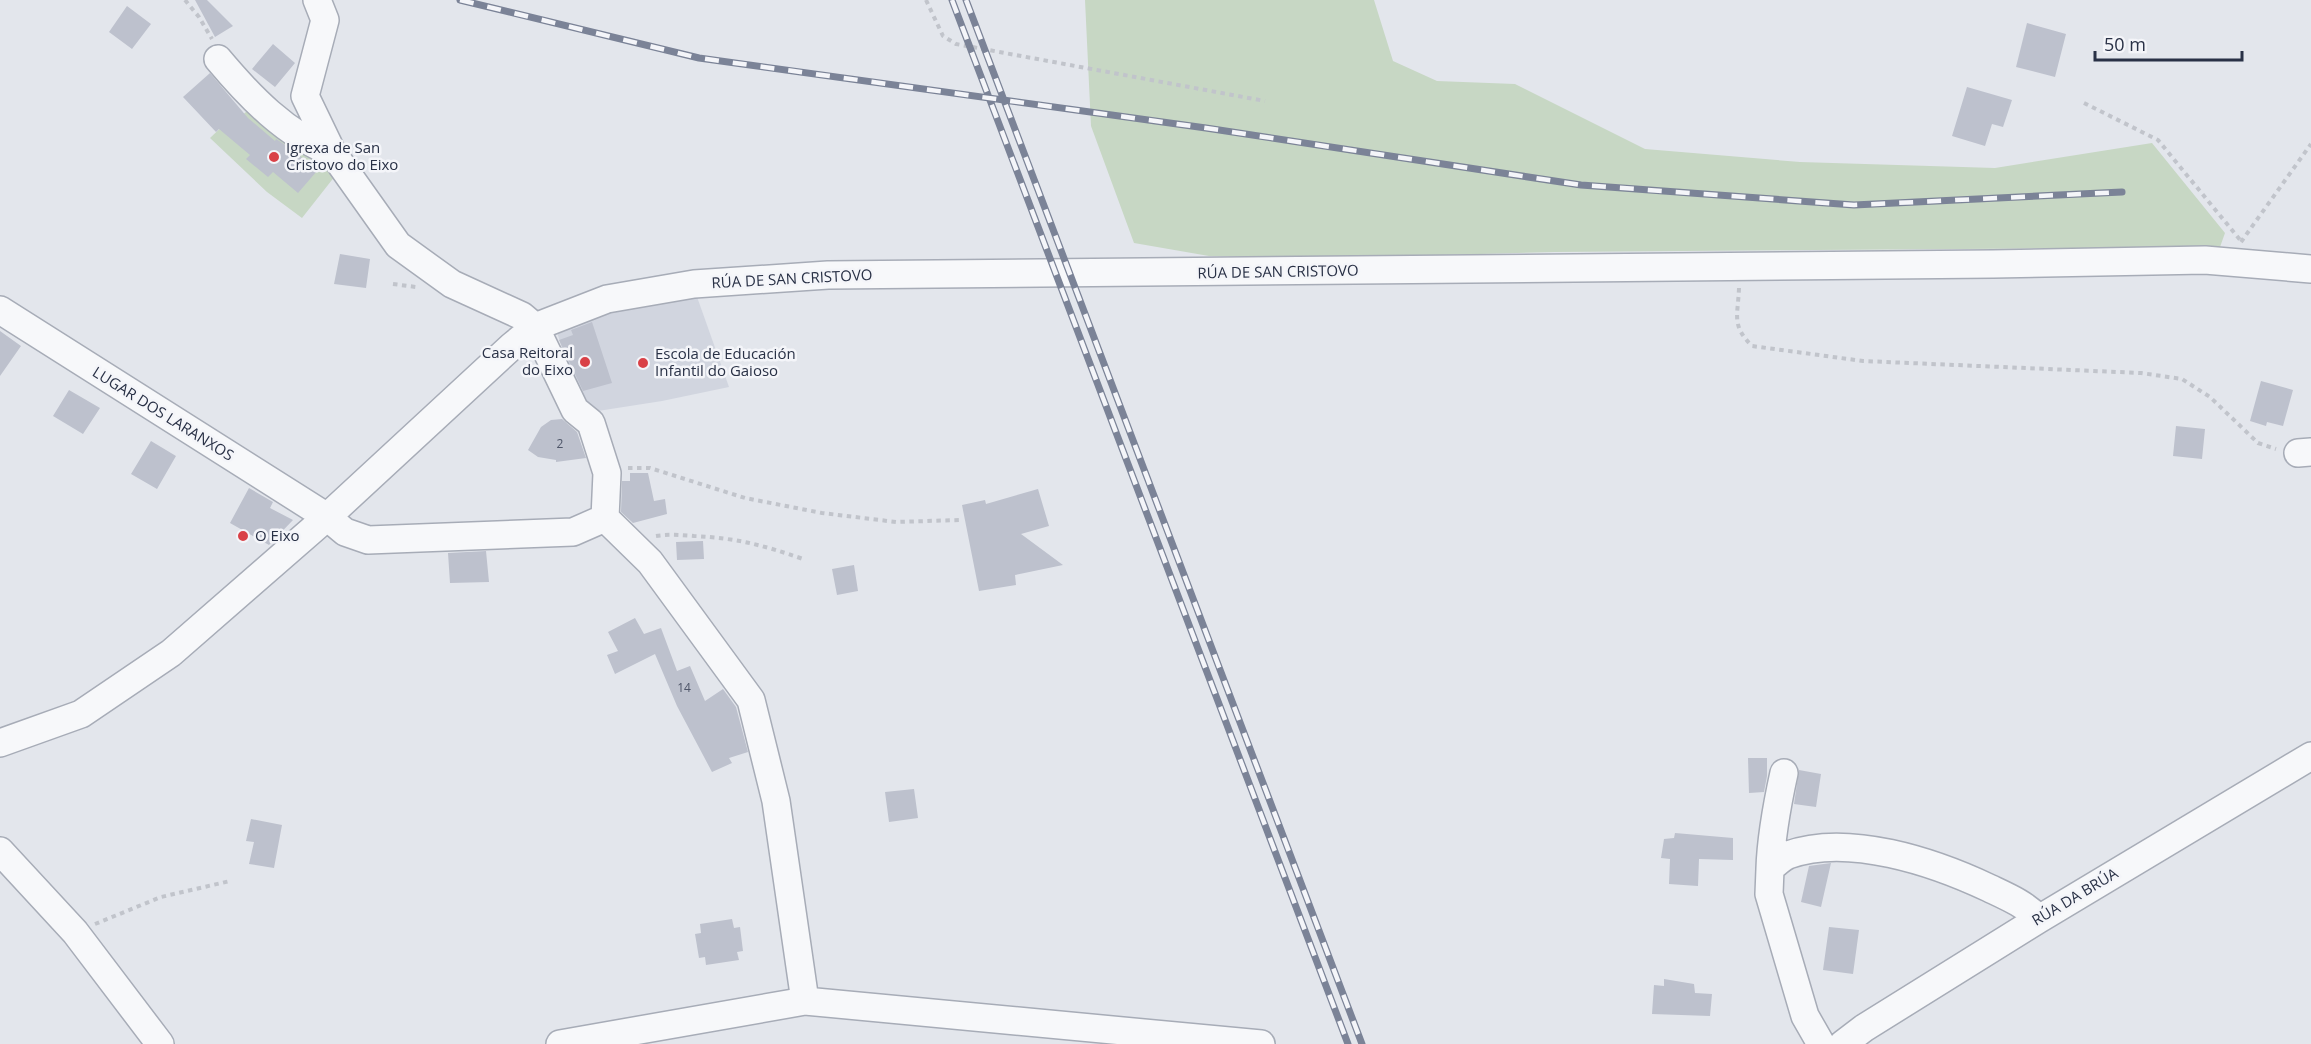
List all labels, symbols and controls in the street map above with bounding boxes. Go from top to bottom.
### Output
scale bar [2095,24,2242,62]
text: 50 m [2104,32,2146,56]
place label: Igrexa de San Cristovo do Eixo [286,137,398,174]
marker: Igrexa de San Cristovo do Eixo [267,150,281,164]
street label: RÚA DE SAN CRISTOVO [1197,260,1359,282]
street label: RÚA DE SAN CRISTOVO [711,264,873,292]
place label: Casa Reitoral do Eixo [482,342,573,379]
place label: Escola de Educación Infantil do Gaioso [655,343,796,380]
marker: Casa Reitoral do Eixo [578,355,592,369]
marker: Escola de Educación Infantil do Gaioso [636,356,650,370]
street label: LUGAR DOS LARANXOS [89,362,238,465]
house number: 2 [557,435,564,452]
place label: O Eixo [255,525,300,545]
marker: O Eixo [236,529,250,543]
house number: 14 [677,679,691,696]
street label: RÚA DA BRÚA [2028,862,2122,930]

